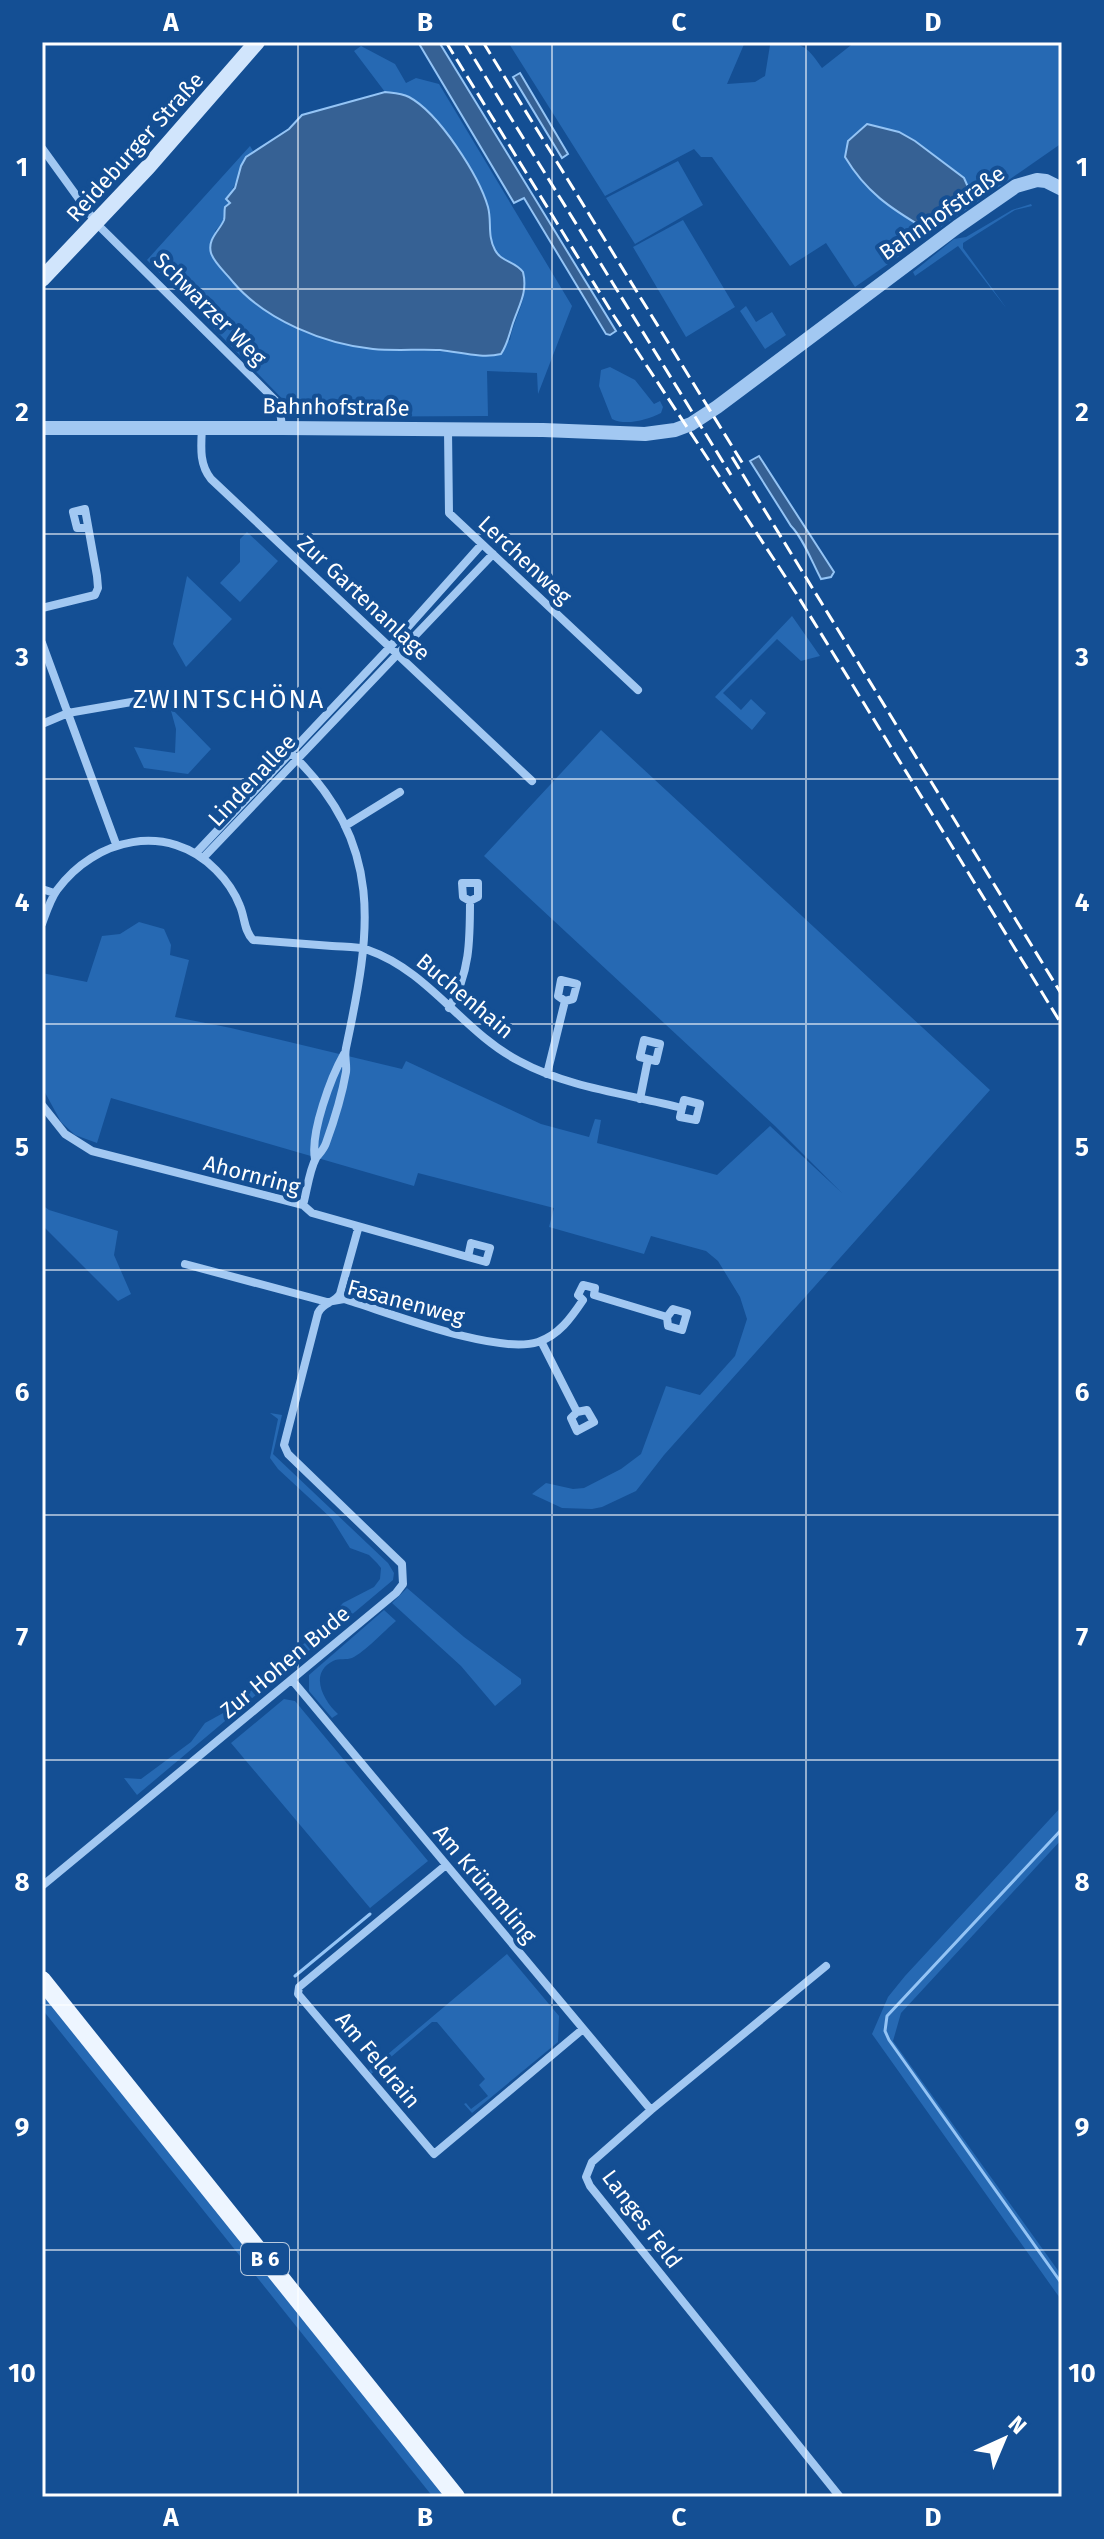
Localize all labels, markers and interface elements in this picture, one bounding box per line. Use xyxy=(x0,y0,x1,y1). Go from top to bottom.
text: A xyxy=(162,7,179,38)
text: B xyxy=(417,7,433,38)
text: C xyxy=(672,7,687,38)
text: D xyxy=(925,7,942,38)
street label: Reideburger Straße xyxy=(61,66,209,228)
text: 1 xyxy=(16,152,28,183)
text: 1 xyxy=(1076,152,1088,183)
street label: Bahnhofstraße xyxy=(874,160,1010,266)
street label: Schwarzer Weg xyxy=(148,247,272,371)
street label: Bahnhofstraße xyxy=(262,392,410,422)
text: 2 xyxy=(15,397,29,428)
text: 2 xyxy=(1075,397,1089,428)
street label: Lerchenweg xyxy=(473,510,578,610)
street label: Zur Gartenanlage xyxy=(292,530,436,666)
text: 3 xyxy=(14,642,29,673)
text: 3 xyxy=(1074,642,1089,673)
district label: ZWINTSCHÖNA xyxy=(133,684,325,715)
street label: Lindenallee xyxy=(202,728,302,832)
text: 4 xyxy=(15,887,30,918)
text: 4 xyxy=(1075,887,1090,918)
street label: Buchenhain xyxy=(411,948,519,1044)
text: 5 xyxy=(15,1132,29,1163)
text: 5 xyxy=(1075,1132,1089,1163)
street label: Ahornring xyxy=(201,1149,304,1201)
street label: Fasanenweg xyxy=(344,1273,468,1331)
text: 6 xyxy=(15,1377,30,1408)
text: 6 xyxy=(1075,1377,1090,1408)
street label: Zur Hohen Bude xyxy=(215,1600,355,1724)
text: 7 xyxy=(16,1622,28,1653)
text: 7 xyxy=(1076,1622,1088,1653)
street label: Am Krümmling xyxy=(428,1819,543,1949)
text: 8 xyxy=(14,1867,30,1898)
text: 8 xyxy=(1074,1867,1090,1898)
street label: Am Feldrain xyxy=(330,2006,426,2114)
text: 9 xyxy=(15,2112,29,2143)
text: 9 xyxy=(1075,2112,1089,2143)
street label: Langes Feld xyxy=(596,2164,688,2274)
road number: B 6 xyxy=(241,2243,289,2275)
text: 10 xyxy=(8,2358,36,2389)
text: 10 xyxy=(1068,2358,1096,2389)
north arrow xyxy=(964,2399,1044,2479)
text: N xyxy=(1003,2410,1032,2440)
text: A xyxy=(162,2502,179,2533)
text: B xyxy=(417,2502,433,2533)
text: C xyxy=(672,2502,687,2533)
text: D xyxy=(925,2502,942,2533)

